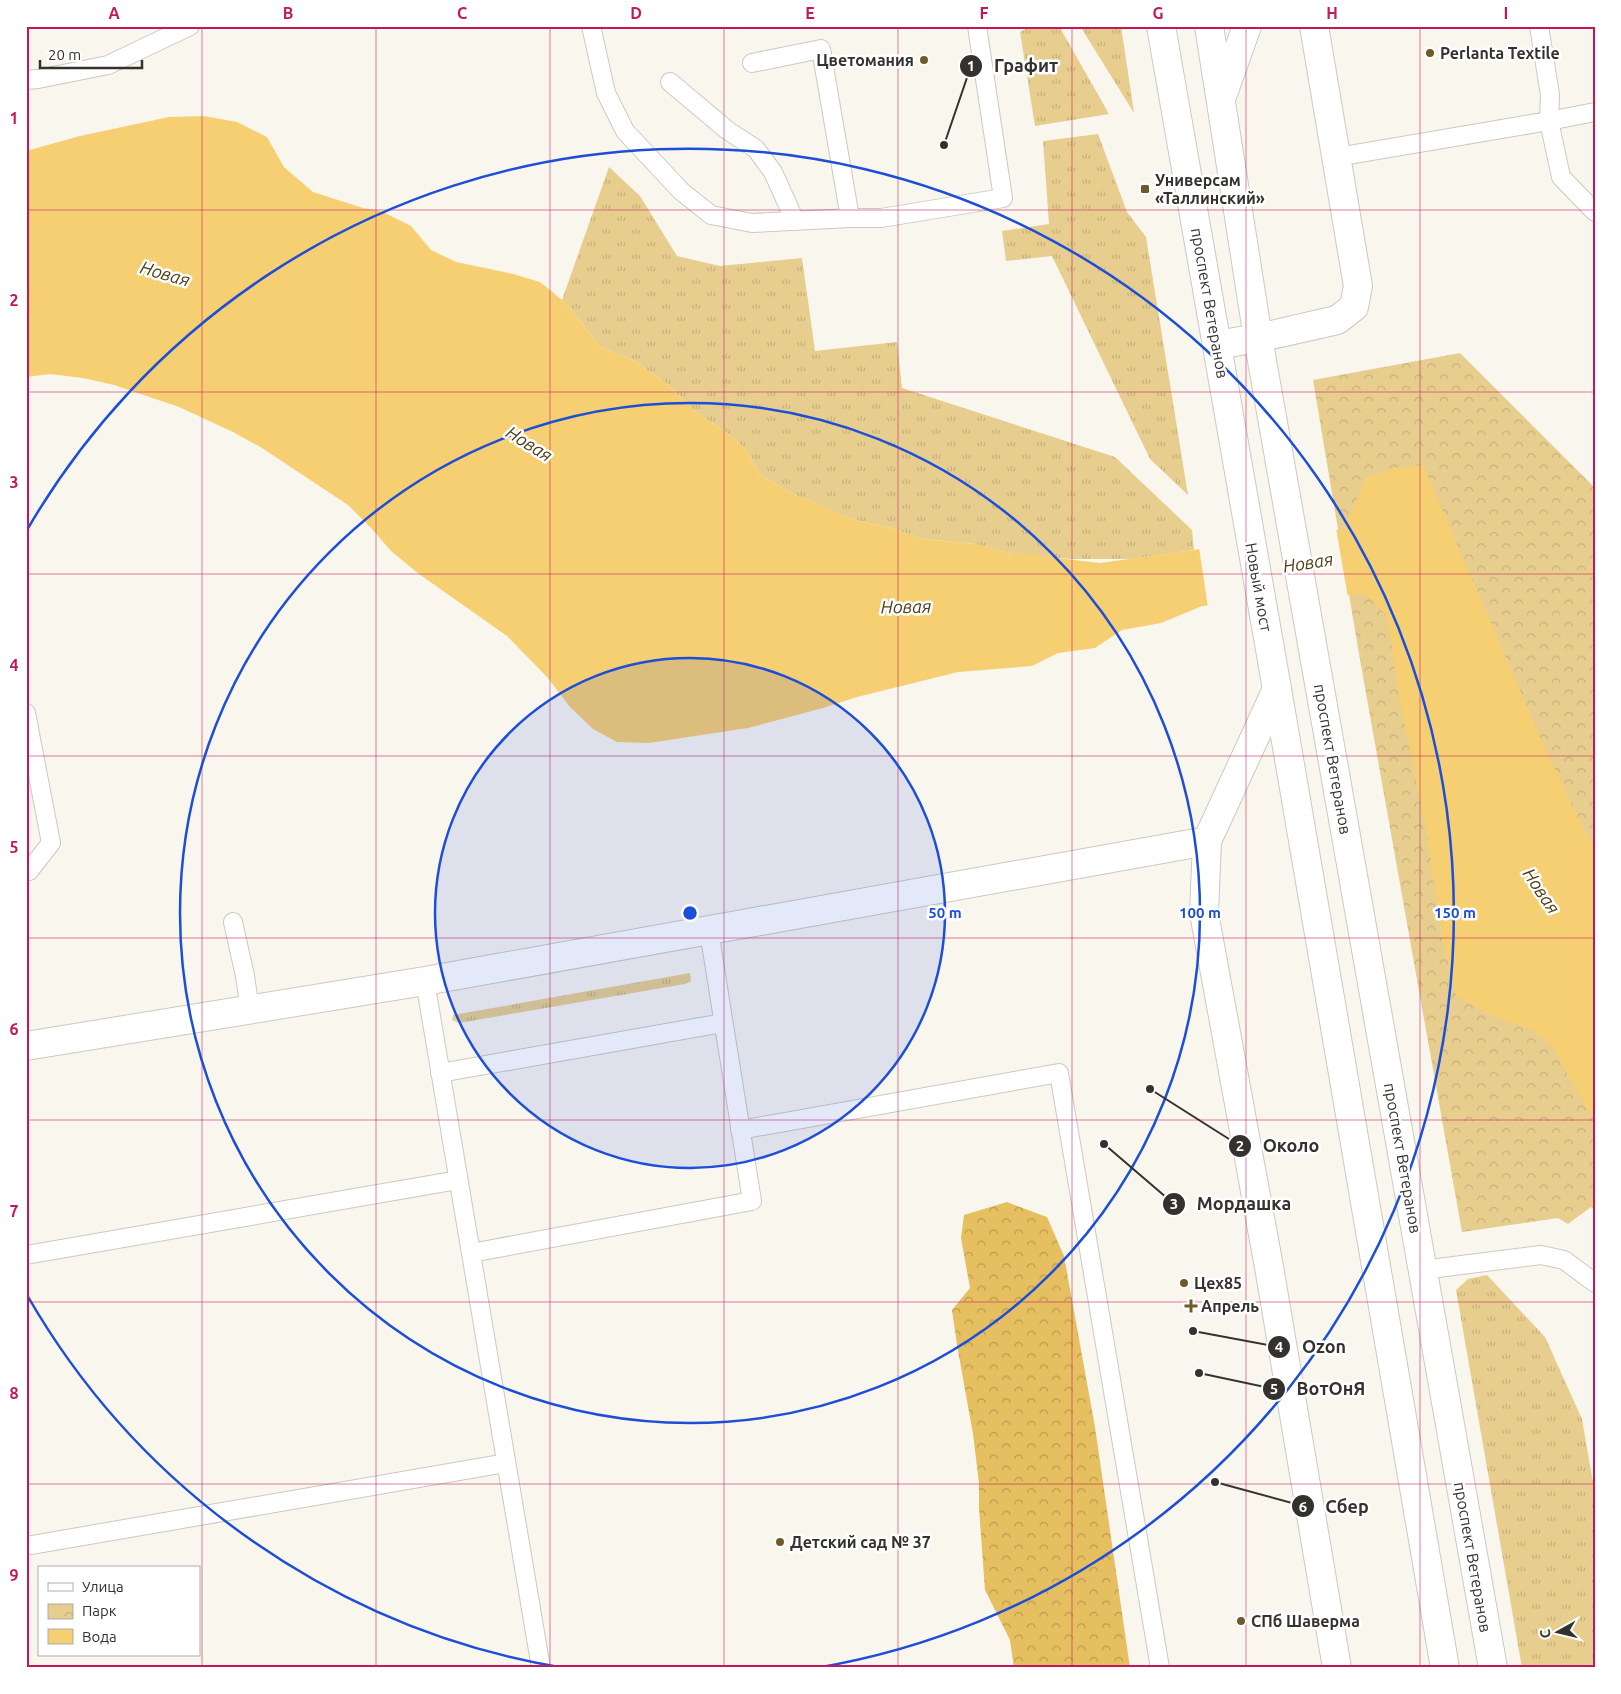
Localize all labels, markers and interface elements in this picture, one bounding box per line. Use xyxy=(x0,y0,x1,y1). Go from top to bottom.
text: A xyxy=(108,4,120,22)
text: B xyxy=(283,4,293,22)
text: C xyxy=(457,4,467,22)
text: D xyxy=(630,4,642,22)
text: E xyxy=(805,4,815,22)
text: F xyxy=(980,4,989,22)
text: G xyxy=(1152,4,1164,22)
text: H xyxy=(1326,4,1338,22)
text: I xyxy=(1504,4,1508,22)
scale bar xyxy=(40,38,142,70)
place label: Perlanta Textile xyxy=(1440,44,1560,62)
text: 20 m xyxy=(48,46,81,63)
marker: Perlanta Textile xyxy=(1424,47,1436,59)
callout: Графит xyxy=(959,49,1068,82)
place label: Цветомания xyxy=(816,51,914,69)
marker: Цветомания xyxy=(918,54,930,66)
text: Графит xyxy=(994,55,1058,75)
text: 1 xyxy=(967,57,975,74)
text: 1 xyxy=(9,109,19,127)
place label: Универсам «Таллинский» xyxy=(1155,171,1265,207)
marker: Универсам «Таллинский» xyxy=(1139,183,1151,195)
street label: проспект Ветеранов xyxy=(1188,226,1232,380)
water label: Новая xyxy=(138,256,192,290)
text: 2 xyxy=(9,291,19,309)
water label: Новая xyxy=(503,421,556,465)
text: 3 xyxy=(9,473,19,491)
street label: Новый мост xyxy=(1242,541,1276,633)
water label: Новая xyxy=(1281,548,1334,576)
water label: Новая xyxy=(881,596,931,616)
text: 4 xyxy=(9,656,19,674)
street label: проспект Ветеранов xyxy=(1311,682,1355,836)
text: 5 xyxy=(9,838,19,856)
water label: Новая xyxy=(1519,864,1564,917)
centre of rings xyxy=(681,904,699,922)
text: 50 m xyxy=(928,904,962,921)
text: 100 m xyxy=(1179,904,1221,921)
text: 150 m xyxy=(1434,904,1476,921)
text: 6 xyxy=(9,1020,19,1038)
street label: проспект Ветеранов xyxy=(1381,1081,1425,1235)
callout: Около xyxy=(1227,1129,1329,1162)
text: Около xyxy=(1263,1135,1319,1155)
text: 2 xyxy=(1236,1137,1244,1154)
callout: Мордашка xyxy=(1162,1187,1301,1220)
text: Мордашка xyxy=(1197,1193,1291,1213)
text: 3 xyxy=(1170,1195,1178,1212)
text: 7 xyxy=(9,1202,19,1220)
place label: Цех85 xyxy=(1194,1274,1242,1292)
marker: Цех85 xyxy=(1178,1277,1190,1289)
place label: Апрель xyxy=(1201,1297,1259,1315)
marker: Апрель xyxy=(1185,1300,1197,1312)
callout: Ozon xyxy=(1267,1330,1356,1363)
text: Ozon xyxy=(1302,1336,1346,1356)
text: 4 xyxy=(1275,1338,1283,1355)
callout: ВотОнЯ xyxy=(1262,1372,1376,1405)
text: ВотОнЯ xyxy=(1297,1378,1365,1398)
text: 5 xyxy=(1270,1380,1278,1397)
text: 8 xyxy=(9,1384,19,1402)
street label: проспект Ветеранов xyxy=(1451,1480,1495,1634)
callout: Сбер xyxy=(1291,1490,1379,1523)
text: Сбер xyxy=(1325,1496,1369,1516)
text: 6 xyxy=(1299,1498,1307,1515)
place label: Детский сад № 37 xyxy=(790,1533,931,1551)
marker: Детский сад № 37 xyxy=(774,1536,786,1548)
text: 9 xyxy=(9,1566,19,1584)
legend xyxy=(38,1566,200,1656)
text: Улица xyxy=(82,1578,124,1595)
text: Парк xyxy=(82,1602,117,1619)
north arrow xyxy=(1534,1606,1584,1656)
place label: СПб Шаверма xyxy=(1251,1612,1360,1630)
marker: СПб Шаверма xyxy=(1235,1615,1247,1627)
text: Вода xyxy=(82,1628,117,1645)
text: С xyxy=(1537,1628,1554,1639)

